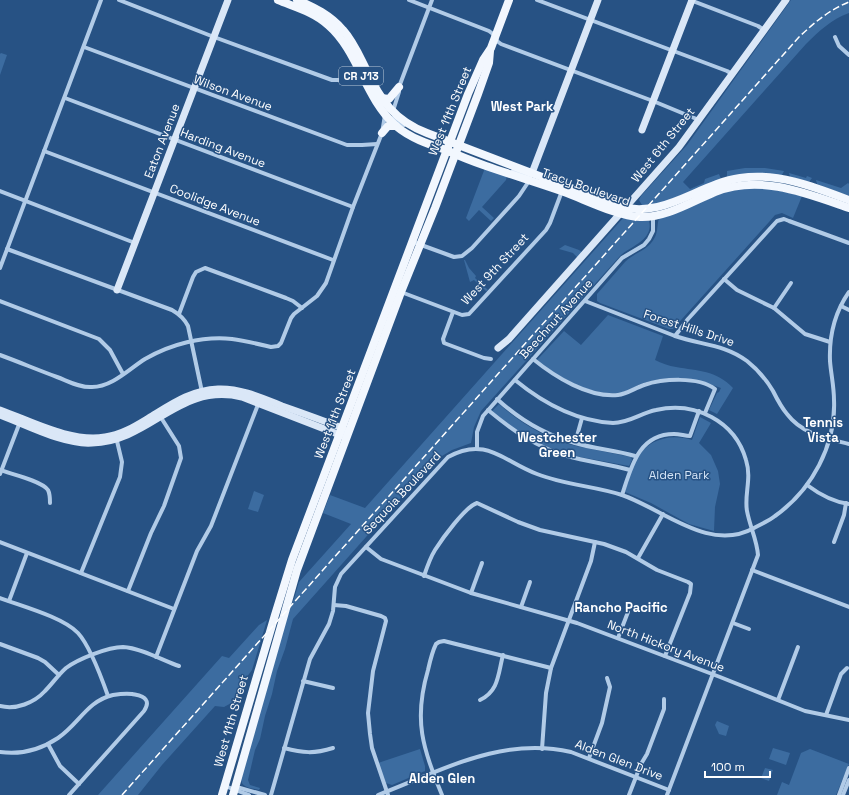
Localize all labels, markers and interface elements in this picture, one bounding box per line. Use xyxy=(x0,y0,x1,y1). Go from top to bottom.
street label: West 11th Street xyxy=(425,64,475,158)
road number: CR J13 xyxy=(339,67,383,85)
street label: Wilson Avenue xyxy=(191,71,275,115)
district label: West Park xyxy=(491,98,554,115)
street label: Eaton Avenue xyxy=(140,101,184,181)
street label: West 6th Street xyxy=(628,104,698,186)
street label: Harding Avenue xyxy=(178,124,268,172)
street label: Tracy Boulevard xyxy=(540,164,632,210)
street label: Coolidge Avenue xyxy=(167,180,263,230)
street label: West 9th Street xyxy=(458,230,532,308)
street label: Beechnut Avenue xyxy=(516,276,596,362)
street label: Forest Hills Drive xyxy=(641,306,737,350)
street label: West 11th Street xyxy=(311,367,359,461)
district label: Tennis Vista xyxy=(803,414,843,446)
district label: Westchester Green xyxy=(517,429,597,461)
street label: Sequoia Boulevard xyxy=(359,448,445,538)
park label: Alden Park xyxy=(649,467,710,483)
district label: Rancho Pacific xyxy=(574,599,668,616)
street label: North Hickory Avenue xyxy=(605,616,727,676)
street label: West 11th Street xyxy=(210,673,252,769)
street label: Alden Glen Drive xyxy=(573,736,665,784)
scale bar xyxy=(705,753,770,779)
text: 100 m xyxy=(711,759,745,775)
district label: Alden Glen xyxy=(409,770,475,787)

